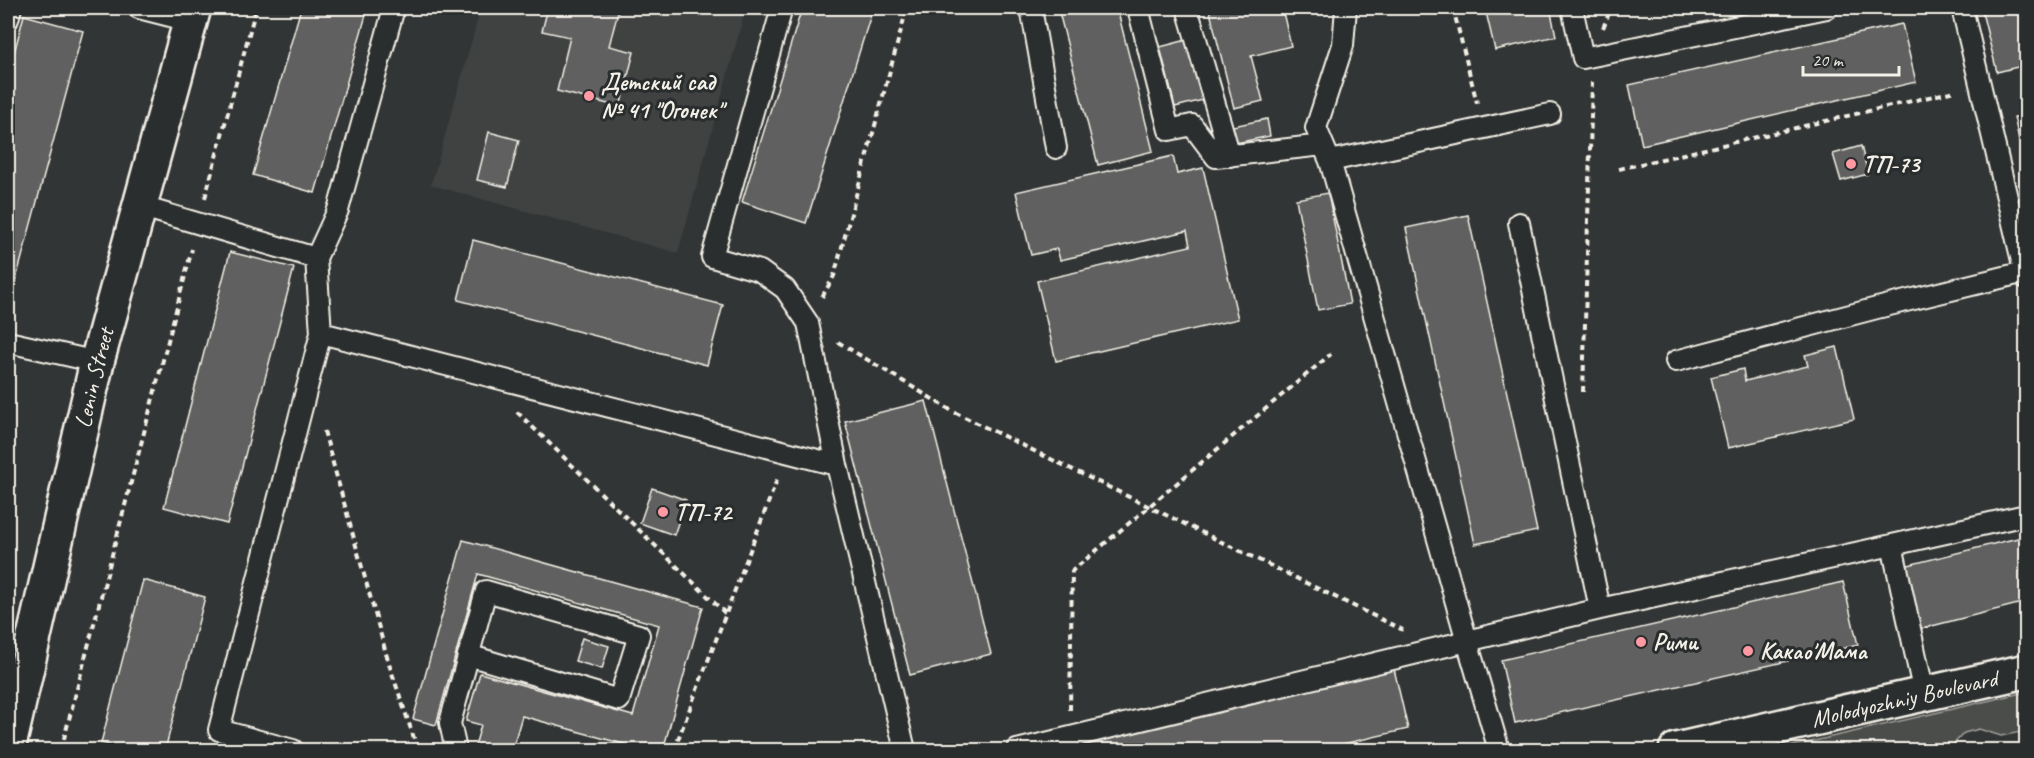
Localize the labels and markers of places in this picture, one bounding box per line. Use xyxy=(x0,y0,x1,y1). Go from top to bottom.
place label: Детский сад № 41 "Огонек" xyxy=(601,67,728,125)
marker: Детский сад № 41 "Огонек" xyxy=(582,89,596,103)
place label: ТП-73 xyxy=(1863,149,1921,179)
marker: ТП-73 xyxy=(1844,157,1858,171)
place label: ТП-72 xyxy=(675,497,733,527)
marker: ТП-72 xyxy=(656,505,670,519)
place label: Рими xyxy=(1653,627,1699,657)
marker: Рими xyxy=(1634,635,1648,649)
place label: Какао'Мама xyxy=(1760,636,1868,666)
marker: Какао'Мама xyxy=(1741,644,1755,658)

